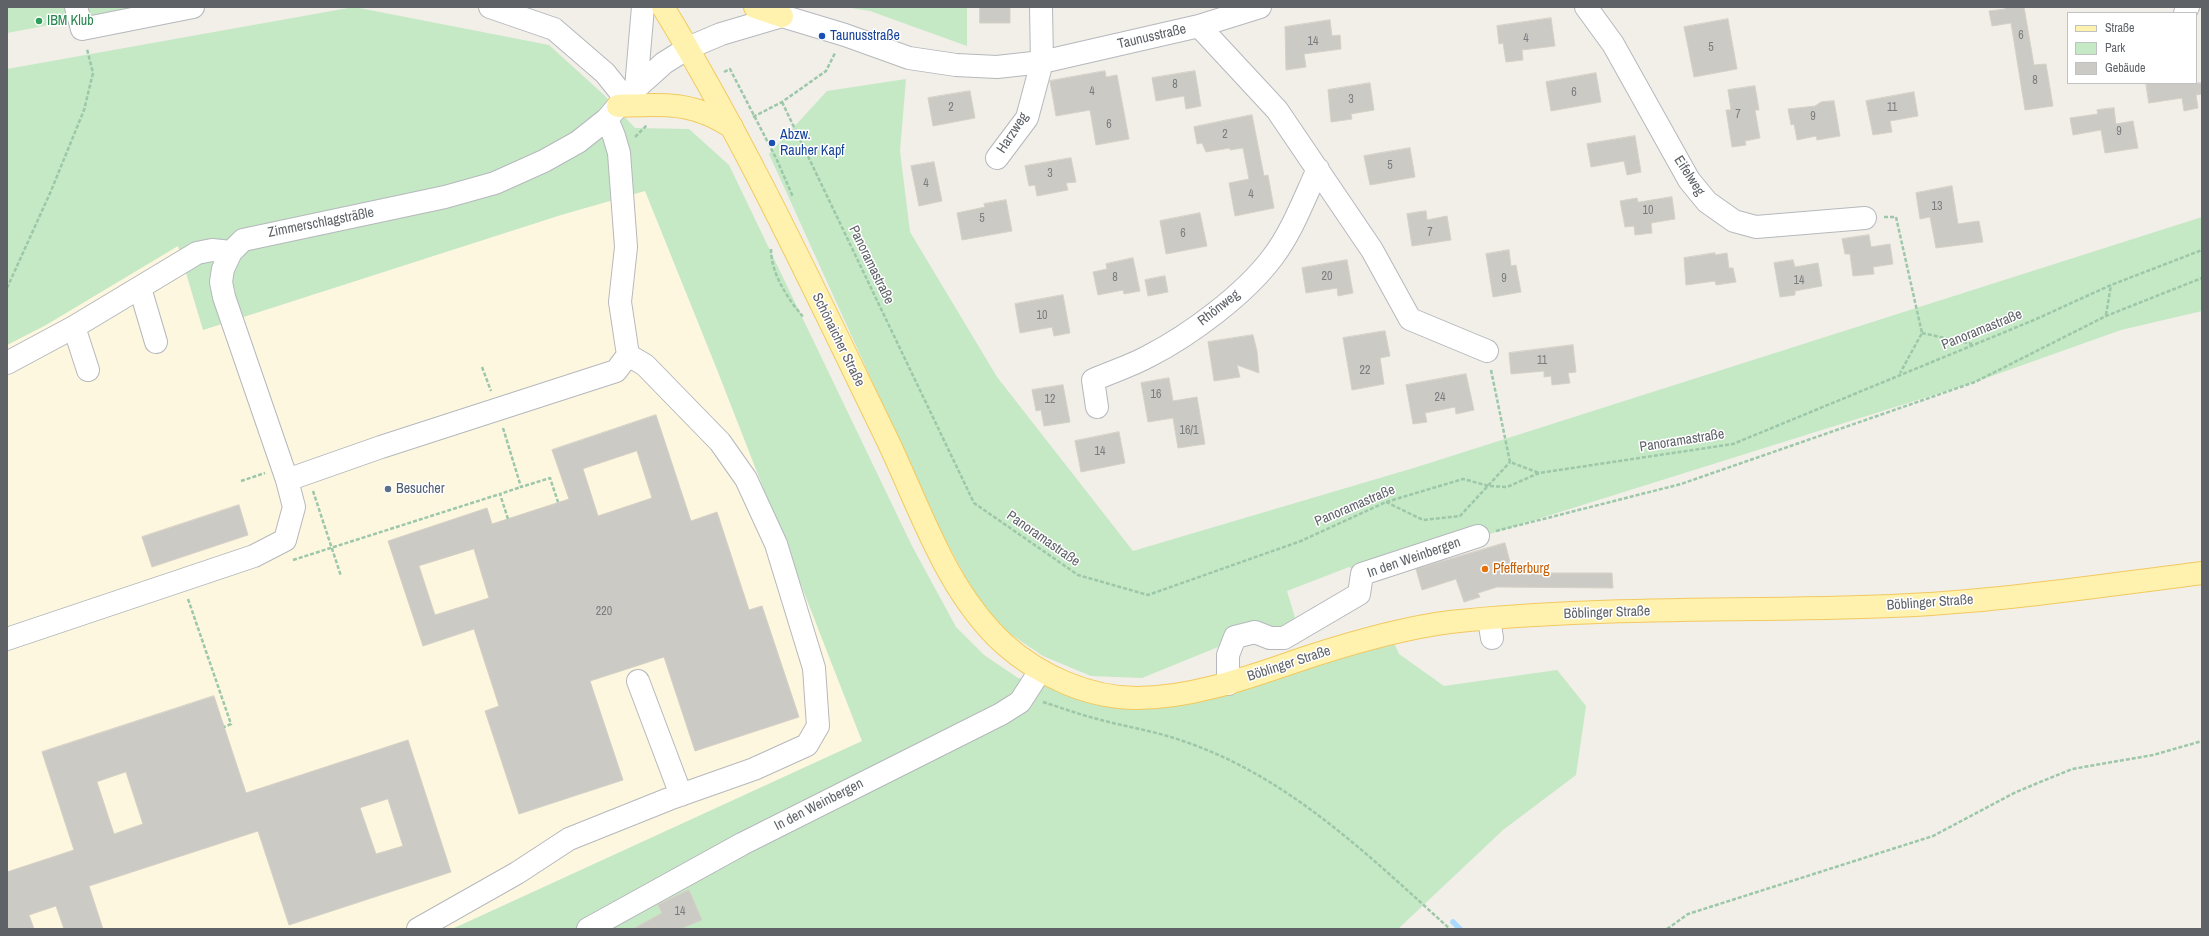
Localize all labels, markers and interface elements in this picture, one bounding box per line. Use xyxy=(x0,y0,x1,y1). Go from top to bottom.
legend xyxy=(2067,12,2197,84)
place label: IBM Klub xyxy=(47,13,94,29)
marker: IBM Klub xyxy=(34,16,44,26)
text: Straße xyxy=(2105,20,2135,36)
street label: Taunusstraße xyxy=(1116,21,1188,53)
place label: Taunusstraße xyxy=(830,28,900,44)
house number: 6 xyxy=(2018,29,2024,43)
marker: Taunusstraße xyxy=(817,31,827,41)
house number: 4 xyxy=(1523,32,1529,46)
house number: 14 xyxy=(1308,35,1318,49)
text: Park xyxy=(2105,40,2125,56)
house number: 5 xyxy=(1708,41,1714,55)
text: Gebäude xyxy=(2105,60,2146,76)
house number: 8 xyxy=(2032,74,2038,88)
house number: 8 xyxy=(1172,78,1178,92)
house number: 4 xyxy=(1089,85,1095,99)
house number: 6 xyxy=(1571,86,1577,100)
house number: 3 xyxy=(1348,93,1354,107)
house number: 2 xyxy=(948,101,954,115)
house number: 11 xyxy=(1887,101,1897,115)
house number: 7 xyxy=(1735,108,1741,122)
street label: Harzweg xyxy=(994,109,1032,157)
house number: 9 xyxy=(1810,110,1816,124)
house number: 6 xyxy=(1106,118,1112,132)
house number: 9 xyxy=(2116,125,2122,139)
place label: Abzw. Rauher Kapf xyxy=(780,127,844,160)
house number: 2 xyxy=(1222,128,1228,142)
marker: Abzw. Rauher Kapf xyxy=(767,138,777,148)
street label: Eifelweg xyxy=(1670,153,1708,199)
house number: 5 xyxy=(1387,159,1393,173)
house number: 3 xyxy=(1047,167,1053,181)
house number: 4 xyxy=(923,177,929,191)
house number: 4 xyxy=(1248,188,1254,202)
house number: 13 xyxy=(1932,200,1942,214)
street label: Zimmerschlagsträßle xyxy=(266,204,376,242)
house number: 10 xyxy=(1643,204,1653,218)
house number: 5 xyxy=(979,212,985,226)
street label: Panoramastraße xyxy=(845,223,897,307)
house number: 7 xyxy=(1427,226,1433,240)
house number: 6 xyxy=(1180,227,1186,241)
house number: 20 xyxy=(1322,270,1332,284)
house number: 8 xyxy=(1112,271,1118,285)
house number: 9 xyxy=(1501,272,1507,286)
house number: 14 xyxy=(1794,274,1804,288)
street label: Rhönweg xyxy=(1195,286,1243,330)
street label: Schönaicher Straße xyxy=(808,290,868,390)
street label: Panoramastraße xyxy=(1939,306,2025,354)
house number: 10 xyxy=(1037,309,1047,323)
house number: 11 xyxy=(1537,354,1547,368)
house number: 22 xyxy=(1360,364,1370,378)
house number: 16 xyxy=(1151,388,1161,402)
house number: 24 xyxy=(1435,391,1445,405)
house number: 12 xyxy=(1045,393,1055,407)
house number: 16/1 xyxy=(1179,424,1199,438)
street label: Panoramastraße xyxy=(1638,426,1726,456)
house number: 14 xyxy=(1095,445,1105,459)
place label: Besucher xyxy=(396,481,444,497)
street label: Panoramastraße xyxy=(1312,482,1398,530)
marker: Besucher xyxy=(383,484,393,494)
street label: Panoramastraße xyxy=(1003,508,1083,570)
street label: In den Weinbergen xyxy=(1365,534,1463,582)
place label: Pfefferburg xyxy=(1493,561,1550,577)
marker: Pfefferburg xyxy=(1480,564,1490,574)
street label: Böblinger Straße xyxy=(1886,592,1974,614)
street label: Böblinger Straße xyxy=(1563,603,1651,623)
house number: 220 xyxy=(596,605,612,619)
street label: Böblinger Straße xyxy=(1245,643,1333,685)
street label: In den Weinbergen xyxy=(772,775,866,835)
house number: 14 xyxy=(675,905,685,919)

